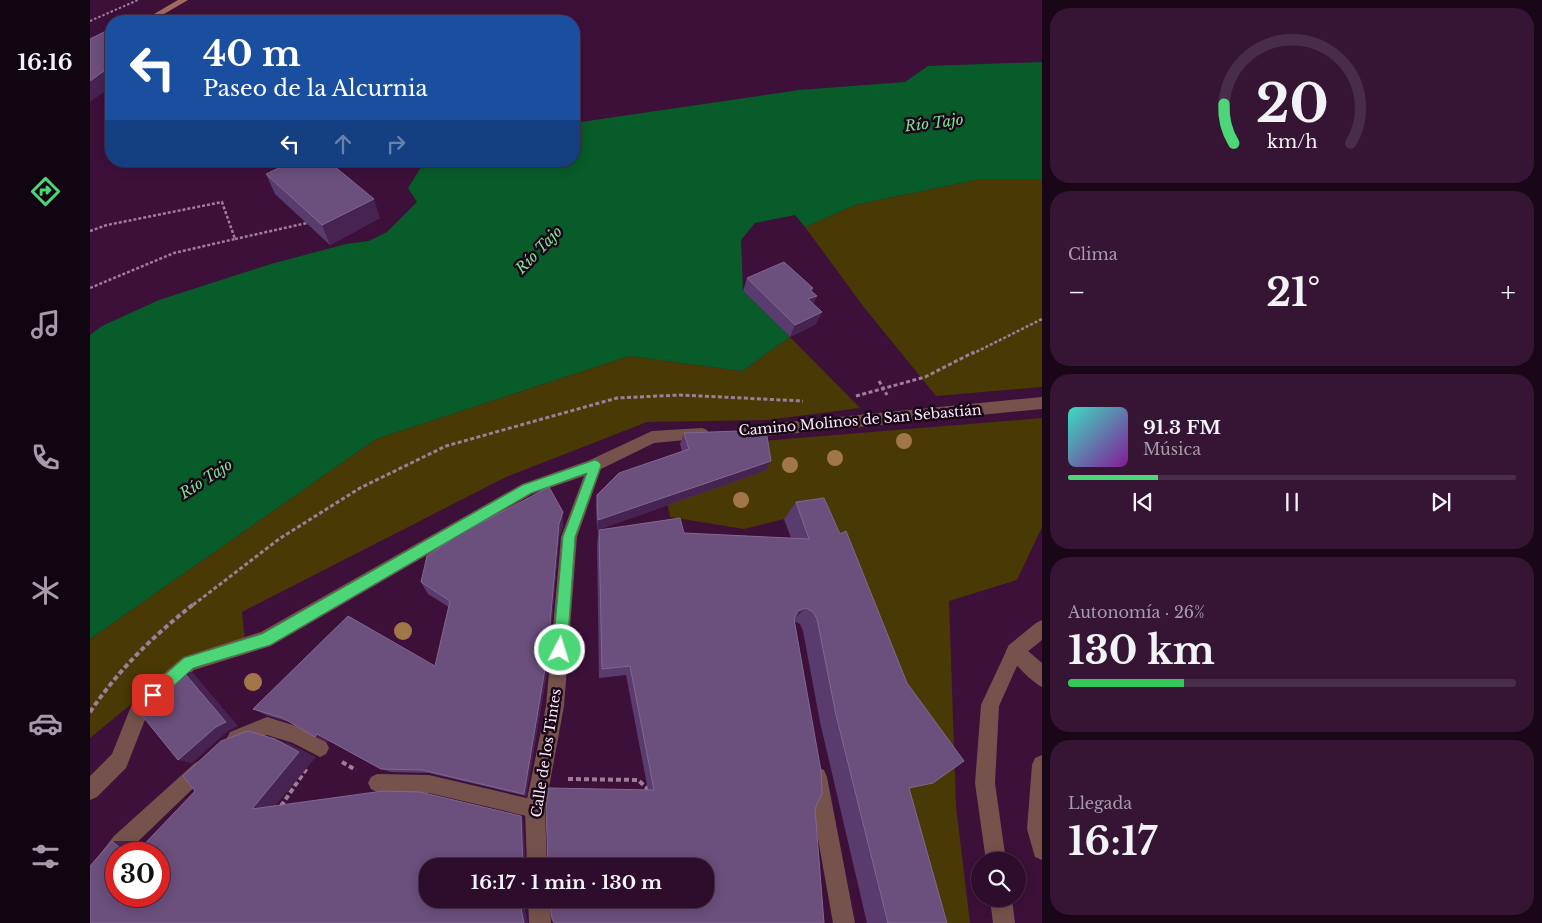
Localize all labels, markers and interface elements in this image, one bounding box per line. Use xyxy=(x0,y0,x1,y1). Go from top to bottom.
text: 40 m xyxy=(203,32,301,75)
icon: left xyxy=(120,35,185,100)
text: 16:16 xyxy=(17,49,73,76)
text: 20 xyxy=(1255,72,1329,136)
text: Paseo de la Alcurnia xyxy=(203,75,428,102)
water label: Río Tajo xyxy=(902,109,965,136)
icon: left xyxy=(276,130,304,158)
icon: ahead xyxy=(329,130,357,158)
icon: right xyxy=(382,130,410,158)
text: km/h xyxy=(1267,131,1317,153)
icon: directions xyxy=(28,174,63,209)
water label: Río Tajo xyxy=(511,222,566,278)
text: Clima xyxy=(1068,244,1118,264)
text: 21° xyxy=(1266,269,1320,316)
text: − xyxy=(1068,275,1086,310)
text: + xyxy=(1501,275,1516,310)
icon: music xyxy=(28,307,63,342)
street label: Camino Molinos de San Sebastián xyxy=(738,400,983,440)
text: 91.3 FM xyxy=(1143,416,1221,439)
text: Música xyxy=(1143,439,1201,459)
icon: phone xyxy=(28,440,63,475)
water label: Río Tajo xyxy=(175,454,236,503)
icon: previous xyxy=(1129,488,1157,516)
icon: pause xyxy=(1278,488,1306,516)
icon: next xyxy=(1427,488,1455,516)
icon: climate xyxy=(28,573,63,608)
text: Autonomía · 26% xyxy=(1068,602,1205,622)
position arrow xyxy=(533,623,585,675)
text: 130 km xyxy=(1068,627,1215,674)
pin xyxy=(132,674,174,716)
icon: arrive xyxy=(139,681,167,709)
street label: Calle de los Tintes xyxy=(527,687,565,819)
icon: car xyxy=(28,706,63,741)
text: Llegada xyxy=(1068,793,1132,813)
text: 16:17 xyxy=(1068,818,1157,865)
icon: filters xyxy=(28,839,63,874)
speed limit sign: 30 xyxy=(105,842,170,907)
map controls xyxy=(971,852,1026,907)
button: search xyxy=(971,852,1026,907)
text: 16:17 · 1 min · 130 m xyxy=(471,871,662,894)

